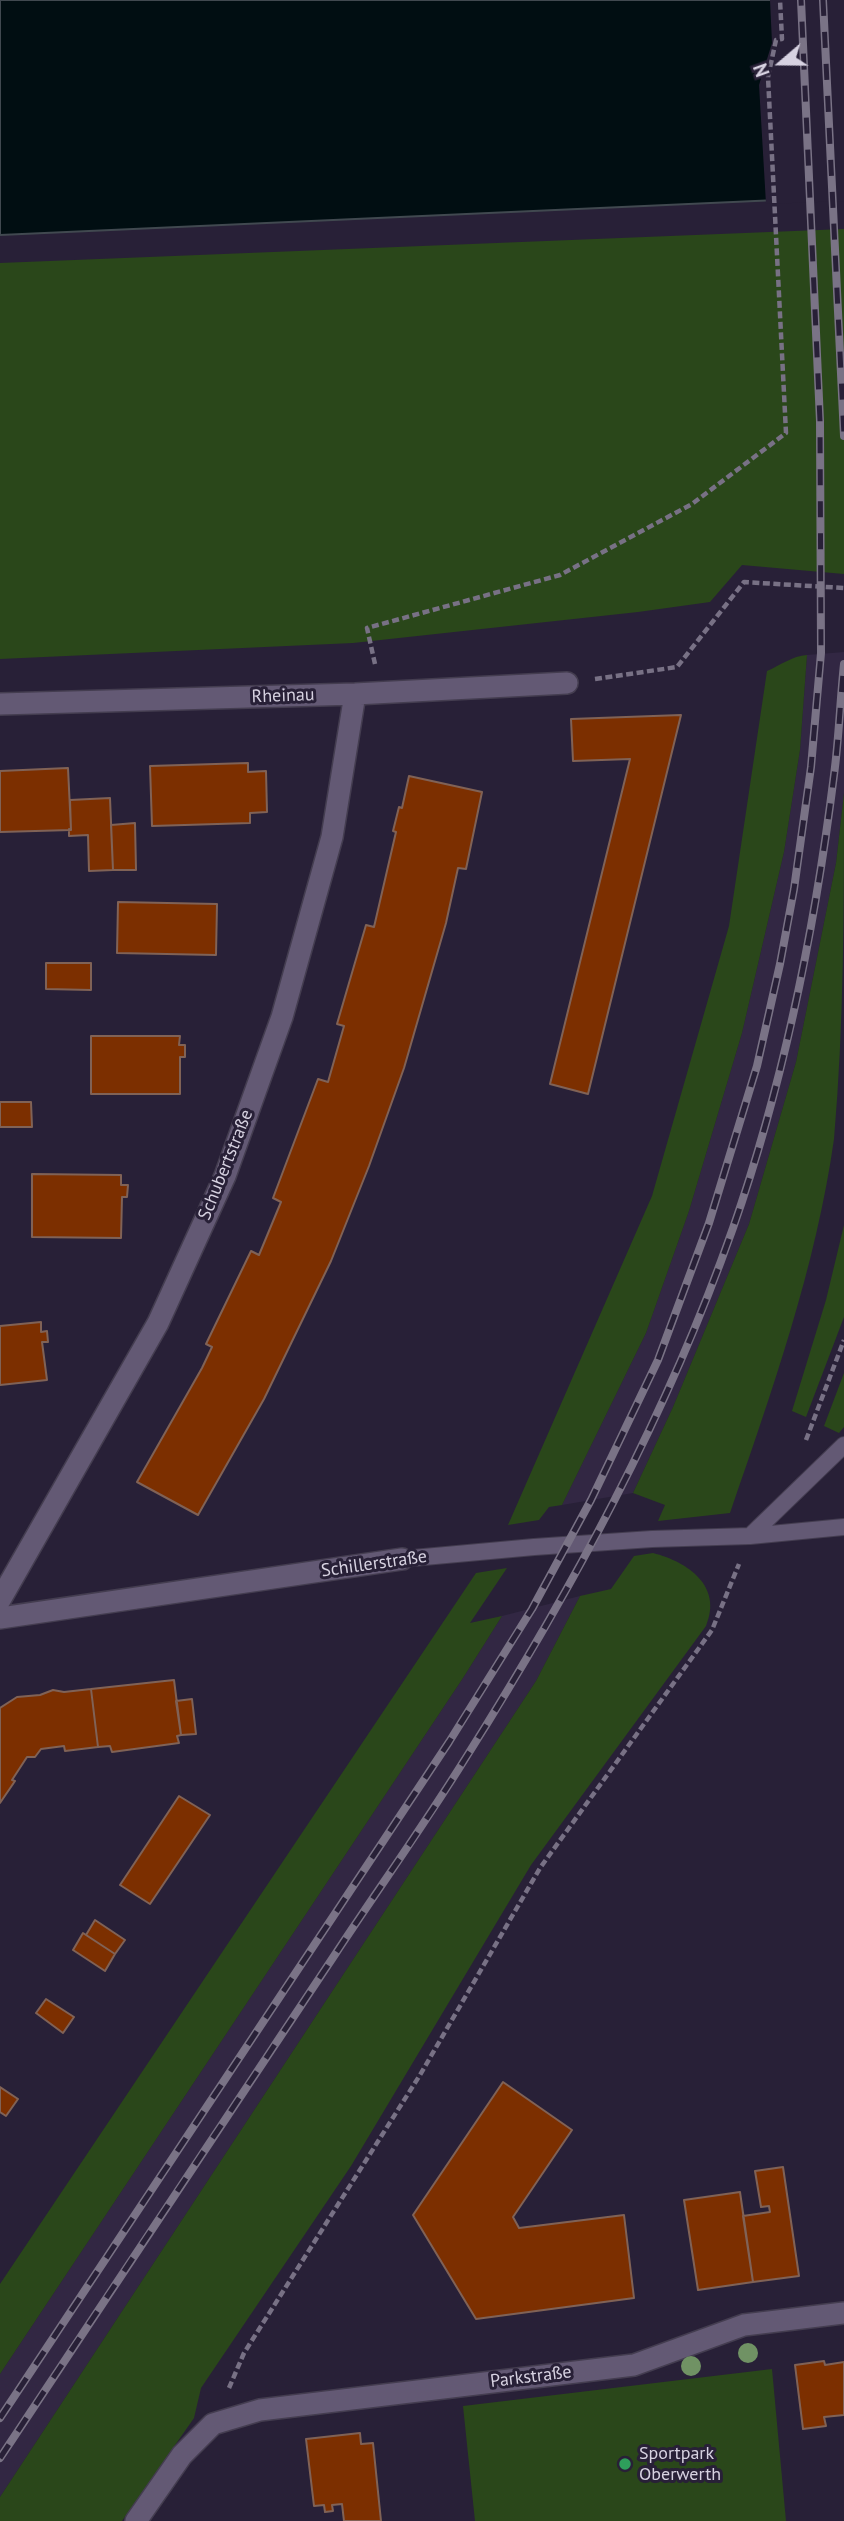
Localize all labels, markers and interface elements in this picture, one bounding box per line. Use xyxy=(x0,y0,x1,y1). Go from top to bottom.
north arrow xyxy=(746,28,816,98)
text: N xyxy=(748,60,775,80)
street label: Rheinau xyxy=(251,684,315,708)
street label: Schubertstraße xyxy=(194,1107,258,1223)
street label: Schillerstraße xyxy=(320,1546,428,1582)
street label: Parkstraße xyxy=(489,2361,573,2393)
place label: Sportpark Oberwerth xyxy=(639,2443,721,2486)
marker: Sportpark Oberwerth xyxy=(617,2456,633,2472)

